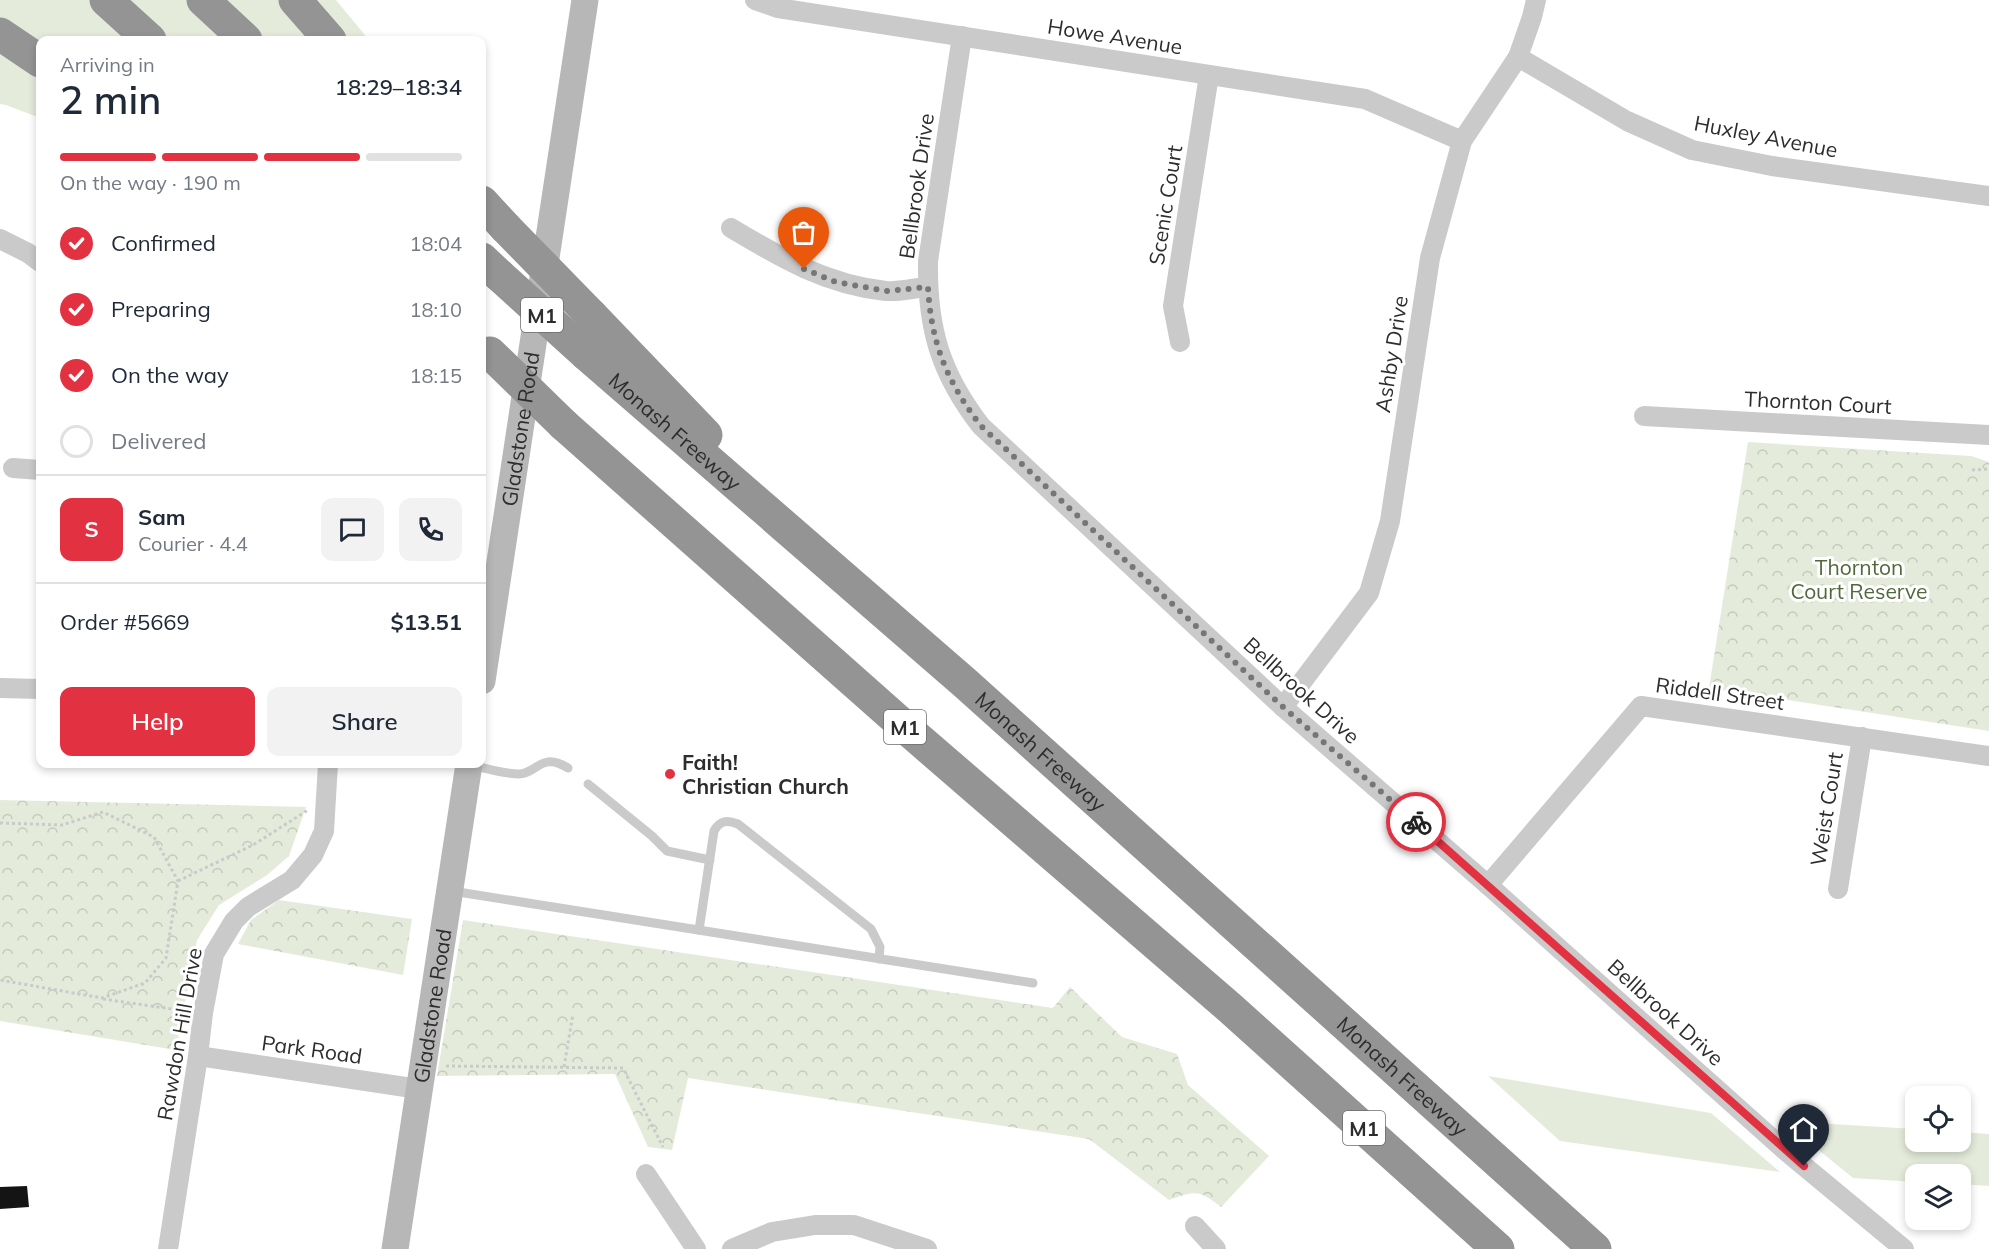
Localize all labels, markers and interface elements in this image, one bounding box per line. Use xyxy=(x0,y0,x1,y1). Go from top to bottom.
street label: Howe Avenue xyxy=(1046,13,1184,59)
text: Arriving in xyxy=(60,52,155,77)
text: 18:29–18:34 xyxy=(335,73,462,101)
text: 2 min xyxy=(60,75,161,124)
street label: Huxley Avenue xyxy=(1692,109,1840,163)
street label: Bellbrook Drive xyxy=(893,112,939,260)
street label: Scenic Court xyxy=(1143,143,1187,267)
text: On the way · 190 m xyxy=(60,170,241,195)
pin xyxy=(778,207,829,269)
icon: bag xyxy=(787,216,820,249)
icon: check xyxy=(60,227,93,260)
text: Confirmed xyxy=(111,229,216,257)
text: 18:04 xyxy=(409,231,462,256)
icon: check xyxy=(60,293,93,326)
street label: Ashby Drive xyxy=(1369,294,1413,414)
text: Preparing xyxy=(111,295,211,323)
text: 18:10 xyxy=(409,297,462,322)
road number: M1 xyxy=(521,298,563,332)
street label: Gladstone Road xyxy=(496,350,545,508)
icon: check xyxy=(60,359,93,392)
text: On the way xyxy=(111,361,229,389)
text: 18:15 xyxy=(409,363,462,388)
street label: Monash Freeway xyxy=(604,367,747,496)
street label: Thornton Court xyxy=(1744,385,1892,419)
text: Delivered xyxy=(111,427,206,455)
button: chat xyxy=(321,498,384,561)
button: phone xyxy=(399,498,462,561)
text: Sam xyxy=(138,503,186,531)
text: S xyxy=(84,515,99,543)
text: Courier · 4.4 xyxy=(138,531,248,556)
park label: Thornton Court Reserve xyxy=(1791,554,1927,604)
text: Order #5669 xyxy=(60,608,190,636)
text: $13.51 xyxy=(391,608,462,636)
street label: Bellbrook Drive xyxy=(1239,631,1365,749)
street label: Riddell Street xyxy=(1654,671,1786,715)
street label: Monash Freeway xyxy=(970,686,1112,817)
button: Help xyxy=(60,687,255,756)
button: Share xyxy=(267,687,462,756)
road number: M1 xyxy=(884,710,926,744)
place label: Faith! Christian Church xyxy=(682,749,849,799)
street label: Weist Court xyxy=(1804,750,1848,868)
marker: Faith! Christian Church xyxy=(663,767,677,781)
courier xyxy=(1386,792,1446,852)
icon: bike xyxy=(1400,806,1433,839)
street label: Gladstone Road xyxy=(407,927,457,1085)
street label: Rawdon Hill Drive xyxy=(151,946,207,1122)
street label: Bellbrook Drive xyxy=(1603,953,1729,1071)
street label: Monash Freeway xyxy=(1332,1011,1473,1141)
street label: Park Road xyxy=(260,1029,364,1069)
map controls xyxy=(1905,1086,1971,1230)
button: locate xyxy=(1905,1086,1971,1152)
pin xyxy=(1778,1104,1829,1166)
road number: M1 xyxy=(1343,1111,1385,1145)
icon: home xyxy=(1787,1113,1820,1146)
button: layers xyxy=(1905,1164,1971,1230)

